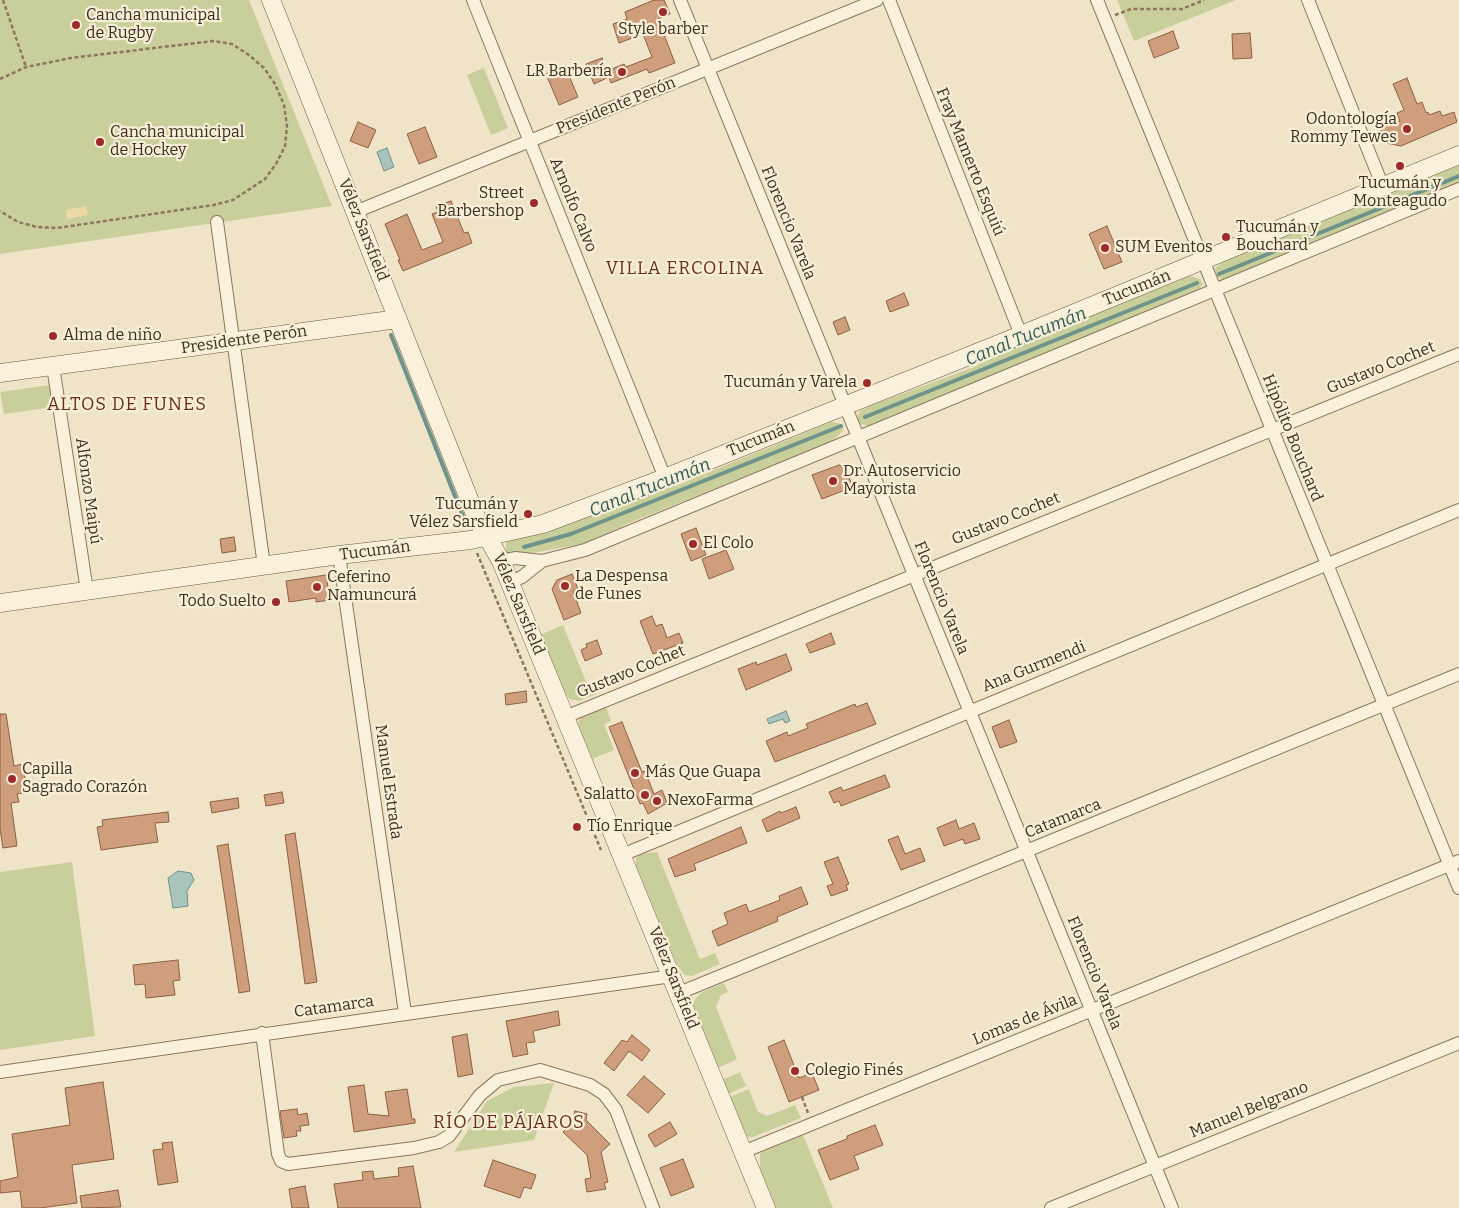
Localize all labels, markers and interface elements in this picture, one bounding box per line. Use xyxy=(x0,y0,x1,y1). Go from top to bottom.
place label: Cancha municipal de Rugby xyxy=(86,6,220,44)
marker: Style barber xyxy=(657,6,669,18)
marker: Cancha municipal de Rugby xyxy=(70,19,82,31)
place label: Style barber xyxy=(618,20,708,40)
place label: LR Barbería xyxy=(526,62,612,82)
marker: LR Barbería xyxy=(616,66,628,78)
street label: Presidente Perón xyxy=(553,73,679,139)
street label: Fray Mamerto Esquiú xyxy=(931,85,1009,239)
place label: Odontología Rommy Tewes xyxy=(1290,110,1397,148)
place label: Cancha municipal de Hockey xyxy=(110,123,244,161)
marker: Odontología Rommy Tewes xyxy=(1401,123,1413,135)
marker: Cancha municipal de Hockey xyxy=(94,136,106,148)
street label: Arnolfo Calvo xyxy=(545,155,601,255)
marker: Tucumán y Monteagudo xyxy=(1394,160,1406,172)
street label: Florencio Varela xyxy=(757,164,819,282)
place label: Tucumán y Monteagudo xyxy=(1353,174,1447,212)
street label: Vélez Sarsfield xyxy=(334,176,392,284)
place label: Street Barbershop xyxy=(437,184,524,222)
marker: Street Barbershop xyxy=(528,197,540,209)
place label: Tucumán y Bouchard xyxy=(1236,218,1319,256)
marker: Tucumán y Bouchard xyxy=(1220,231,1232,243)
place label: SUM Eventos xyxy=(1115,238,1213,258)
marker: SUM Eventos xyxy=(1099,242,1111,254)
district label: VILLA ERCOLINA xyxy=(604,258,766,280)
street label: Tucumán xyxy=(1100,266,1174,310)
water label: Canal Tucumán xyxy=(962,303,1090,371)
street label: Presidente Perón xyxy=(180,322,308,358)
place label: Alma de niño xyxy=(63,326,162,346)
marker: Alma de niño xyxy=(47,330,59,342)
street label: Gustavo Cochet xyxy=(1324,338,1438,398)
street label: Hipólito Bouchard xyxy=(1258,372,1326,504)
place label: Tucumán y Varela xyxy=(724,373,857,393)
marker: Tucumán y Varela xyxy=(861,377,873,389)
district label: ALTOS DE FUNES xyxy=(45,394,209,416)
street label: Tucumán xyxy=(724,417,798,461)
street label: Alfonzo Maipú xyxy=(71,436,105,546)
water label: Canal Tucumán xyxy=(586,454,714,522)
place label: Dr. Autoservicio Mayorista xyxy=(843,462,961,500)
marker: Dr. Autoservicio Mayorista xyxy=(827,475,839,487)
street label: Gustavo Cochet xyxy=(949,489,1063,549)
place label: Tucumán y Vélez Sarsfield xyxy=(409,495,518,533)
marker: Tucumán y Vélez Sarsfield xyxy=(522,508,534,520)
place label: El Colo xyxy=(703,534,754,554)
street label: Tucumán xyxy=(339,537,411,565)
marker: El Colo xyxy=(687,538,699,550)
street label: Florencio Varela xyxy=(910,539,972,657)
street label: Vélez Sarsfield xyxy=(488,550,548,658)
place label: La Despensa de Funes xyxy=(575,567,668,605)
place label: Ceferino Namuncurá xyxy=(327,568,417,606)
marker: La Despensa de Funes xyxy=(559,580,571,592)
marker: Ceferino Namuncurá xyxy=(311,581,323,593)
place label: Todo Suelto xyxy=(179,592,266,612)
marker: Todo Suelto xyxy=(270,596,282,608)
street label: Ana Gurmendi xyxy=(979,638,1089,696)
street label: Gustavo Cochet xyxy=(574,642,688,702)
street label: Manuel Estrada xyxy=(370,723,406,841)
place label: Capilla Sagrado Corazón xyxy=(22,760,147,798)
place label: Más Que Guapa xyxy=(645,763,761,783)
marker: Más Que Guapa xyxy=(629,767,641,779)
marker: Capilla Sagrado Corazón xyxy=(6,773,18,785)
place label: Salatto xyxy=(583,785,635,805)
marker: Salatto xyxy=(639,789,651,801)
place label: NexoFarma xyxy=(667,791,753,811)
marker: NexoFarma xyxy=(651,795,663,807)
street label: Catamarca xyxy=(1022,795,1104,843)
place label: Tío Enrique xyxy=(587,817,673,837)
marker: Tío Enrique xyxy=(571,821,583,833)
street label: Florencio Varela xyxy=(1063,914,1125,1032)
street label: Vélez Sarsfield xyxy=(644,924,702,1032)
street label: Lomas de Ávila xyxy=(970,990,1080,1050)
street label: Catamarca xyxy=(293,992,375,1022)
place label: Colegio Finés xyxy=(805,1061,903,1081)
marker: Colegio Finés xyxy=(789,1065,801,1077)
street label: Manuel Belgrano xyxy=(1187,1077,1311,1143)
district label: RÍO DE PÁJAROS xyxy=(431,1112,587,1134)

